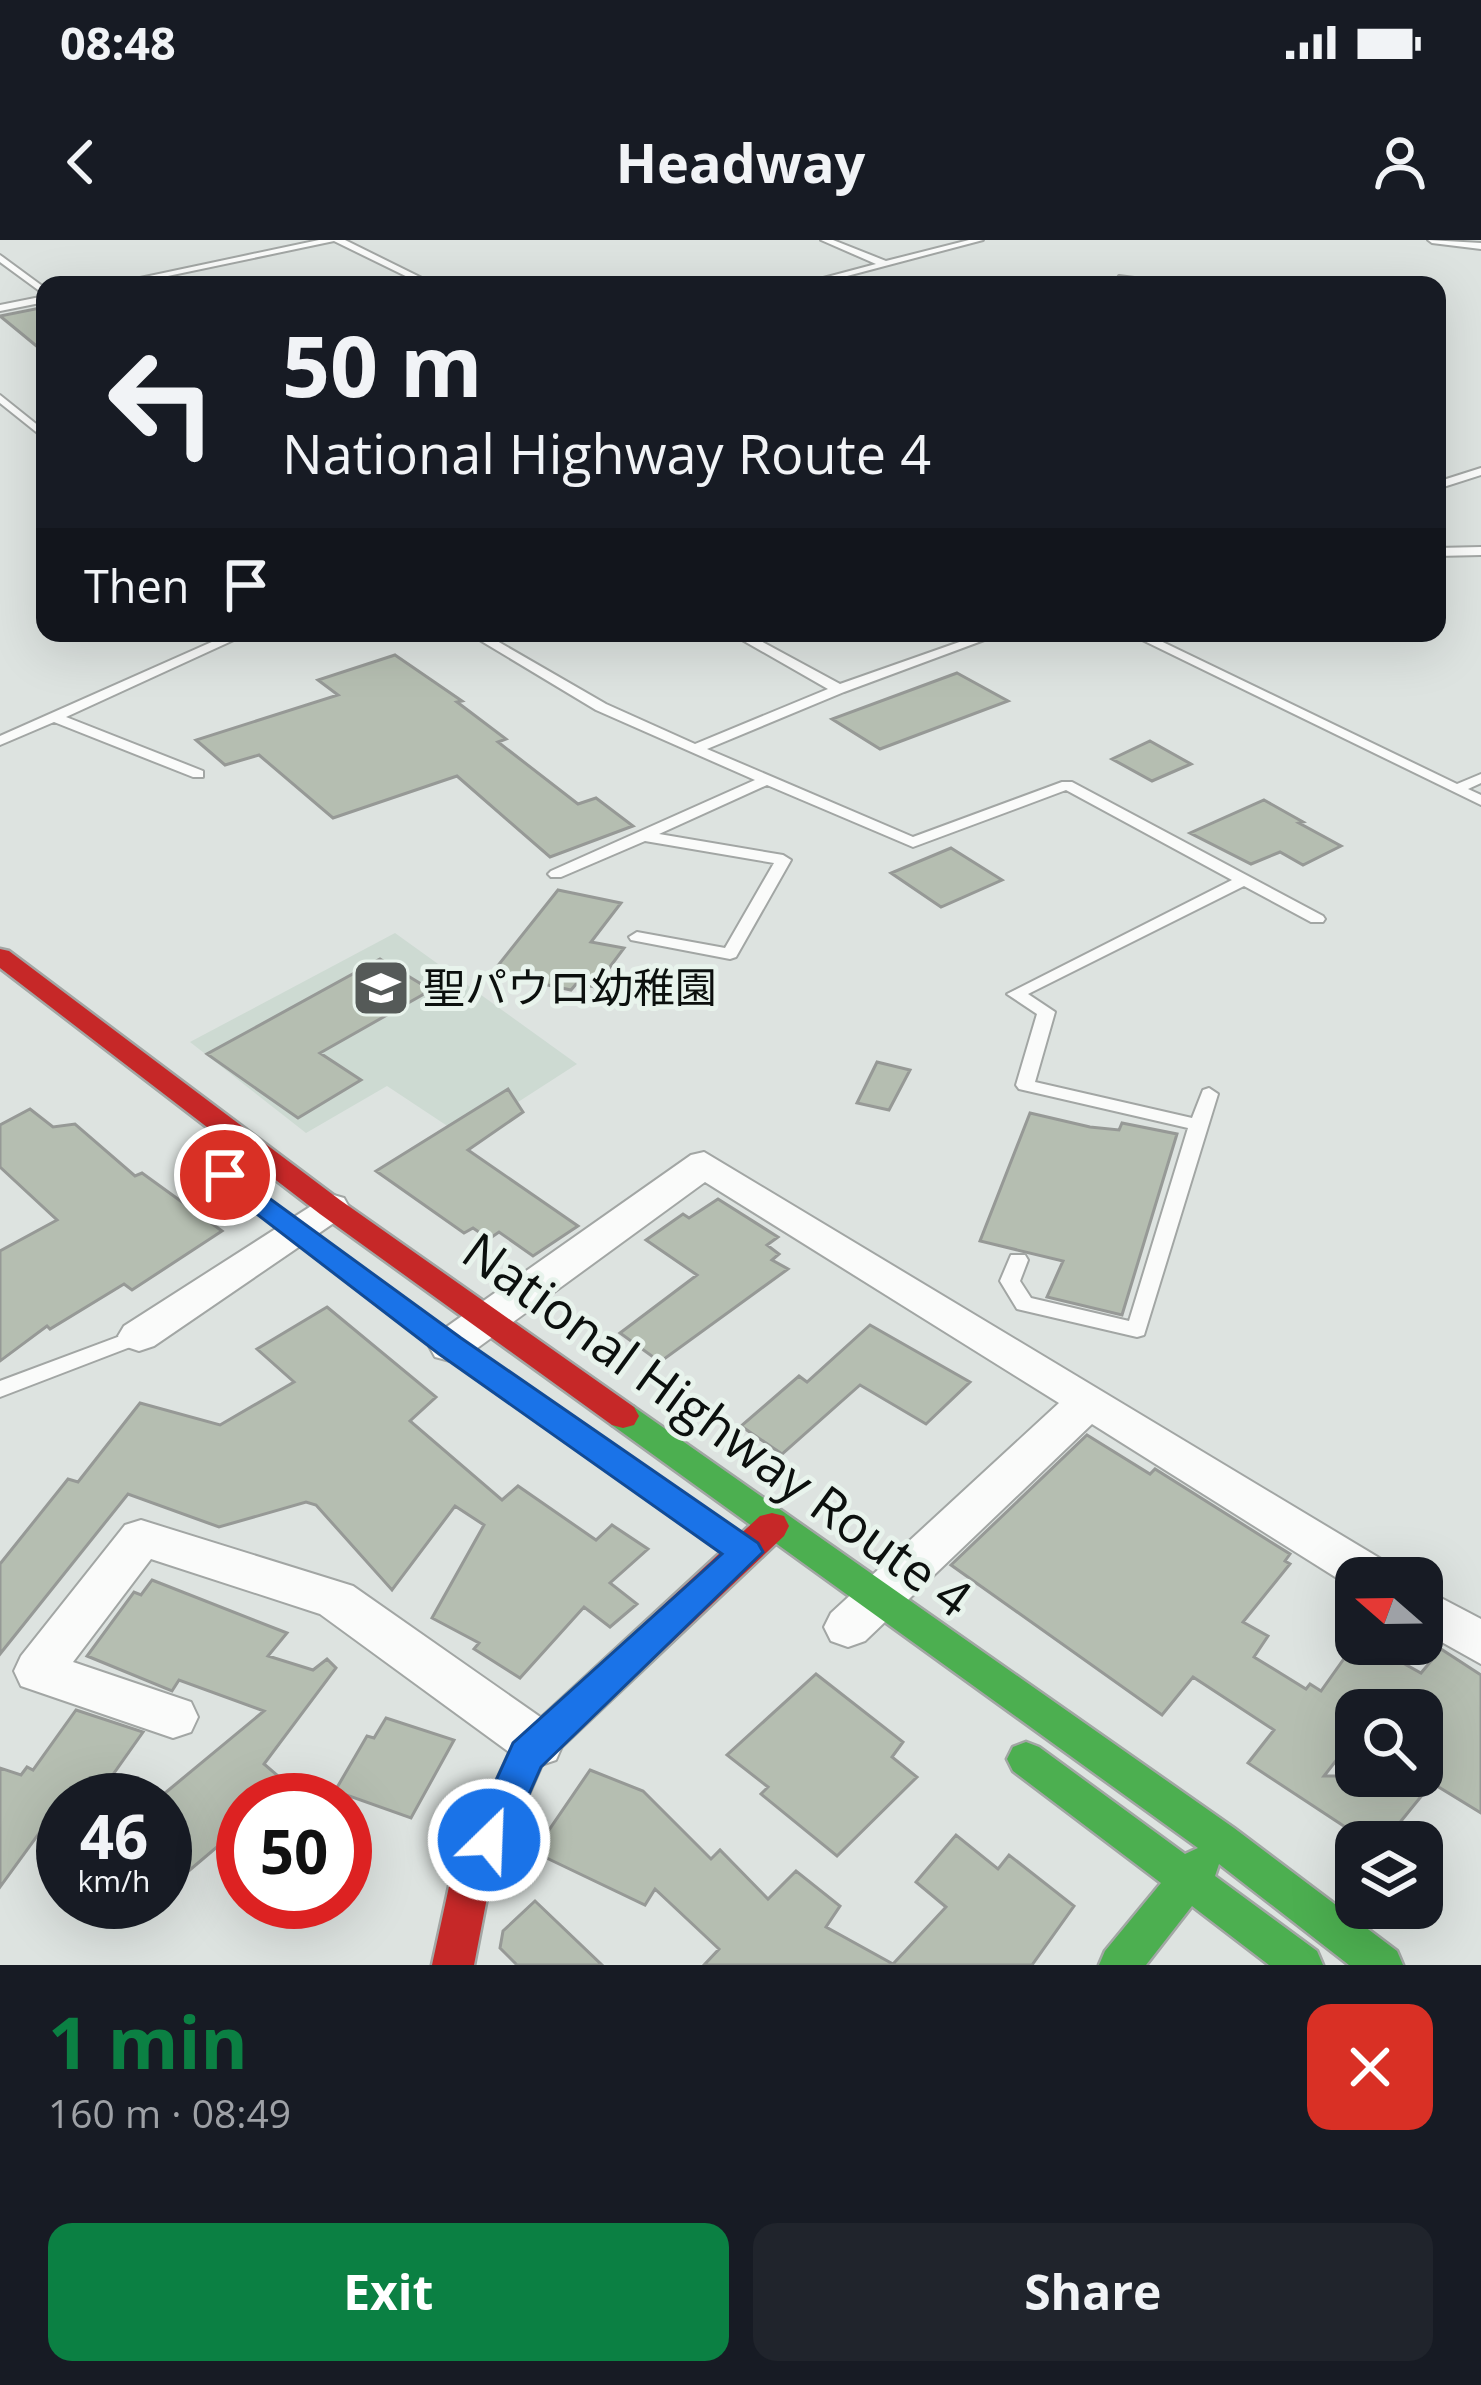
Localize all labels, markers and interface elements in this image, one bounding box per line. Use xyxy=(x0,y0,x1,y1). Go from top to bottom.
text: 08:48 xyxy=(60,12,176,73)
text: Headway xyxy=(616,125,865,199)
icon: back xyxy=(48,129,114,195)
icon: person xyxy=(1367,129,1433,195)
text: 50 m xyxy=(282,307,482,422)
icon: left xyxy=(84,324,240,480)
text: National Highway Route 4 xyxy=(282,416,931,490)
icon: arrive xyxy=(213,552,279,618)
text: Then xyxy=(84,555,189,616)
school or university icon: 聖パウロ幼稚園 xyxy=(350,957,412,1019)
place label: 聖パウロ幼稚園 xyxy=(423,958,717,1015)
pin xyxy=(174,1124,276,1226)
icon: arrive xyxy=(192,1142,258,1208)
street label: National Highway Route 4 xyxy=(450,1215,987,1632)
north arrow xyxy=(1335,1557,1443,1665)
map controls xyxy=(1335,1557,1443,1929)
button: search xyxy=(1335,1689,1443,1797)
speed limit sign: 50 xyxy=(216,1773,372,1929)
position arrow xyxy=(426,1777,552,1903)
text: 46 xyxy=(80,1795,148,1877)
button: layers xyxy=(1335,1821,1443,1929)
text: km/h xyxy=(78,1860,150,1901)
text: 1 min xyxy=(48,1992,248,2090)
button: close xyxy=(1307,2004,1433,2130)
text: 160 m · 08:49 xyxy=(48,2086,291,2139)
button: Exit xyxy=(48,2223,729,2361)
button: Share xyxy=(753,2223,1433,2361)

